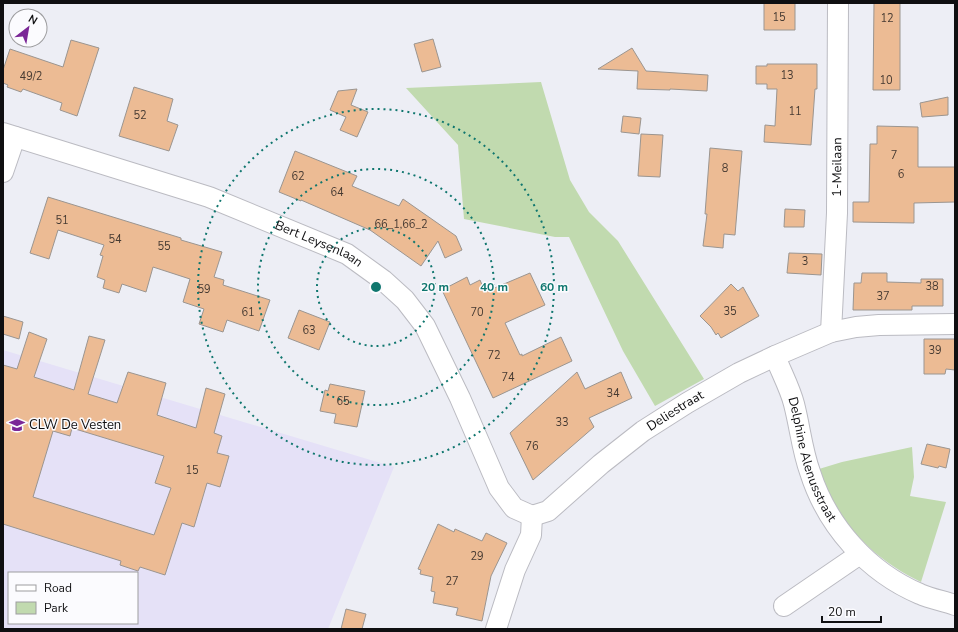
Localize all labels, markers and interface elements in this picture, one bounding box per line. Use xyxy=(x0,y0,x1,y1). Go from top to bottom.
north arrow xyxy=(8,8,48,48)
house number: 15 xyxy=(772,10,786,25)
text: N xyxy=(26,11,40,28)
house number: 12 xyxy=(880,11,894,26)
house number: 13 xyxy=(780,68,794,83)
house number: 49/2 xyxy=(20,69,42,84)
house number: 10 xyxy=(879,73,893,88)
house number: 11 xyxy=(788,104,802,119)
house number: 52 xyxy=(133,108,147,123)
street label: 1-Meilaan xyxy=(828,137,846,197)
house number: 7 xyxy=(891,148,897,163)
house number: 8 xyxy=(722,161,729,176)
house number: 6 xyxy=(898,167,905,182)
house number: 62 xyxy=(291,169,305,184)
house number: 64 xyxy=(330,185,344,200)
house number: 51 xyxy=(55,213,69,228)
street label: Bert Leysenlaan xyxy=(272,216,366,271)
house number: 66_1,66_2 xyxy=(374,217,428,232)
house number: 54 xyxy=(108,232,122,247)
house number: 55 xyxy=(157,239,171,254)
house number: 3 xyxy=(802,254,808,269)
text: 20 m xyxy=(421,279,449,295)
text: 40 m xyxy=(480,279,508,295)
text: 60 m xyxy=(540,279,568,295)
house number: 38 xyxy=(925,279,939,294)
centre of rings xyxy=(369,280,383,294)
house number: 59 xyxy=(197,282,211,297)
house number: 37 xyxy=(876,289,890,304)
house number: 35 xyxy=(723,304,737,319)
house number: 61 xyxy=(241,305,255,320)
house number: 70 xyxy=(470,305,484,320)
house number: 63 xyxy=(302,323,316,338)
house number: 39 xyxy=(928,343,942,358)
house number: 72 xyxy=(487,348,501,363)
house number: 74 xyxy=(501,370,515,385)
house number: 34 xyxy=(606,386,620,401)
street label: Deliestraat xyxy=(643,386,707,435)
house number: 65 xyxy=(336,394,350,409)
street label: Delphine Alenusstraat xyxy=(783,395,841,526)
house number: 33 xyxy=(555,415,569,430)
school or university icon: CLW De Vesten xyxy=(8,416,26,434)
place label: CLW De Vesten xyxy=(29,416,121,434)
house number: 76 xyxy=(525,439,539,454)
house number: 15 xyxy=(185,463,199,478)
house number: 29 xyxy=(470,549,484,564)
legend xyxy=(8,572,138,624)
house number: 27 xyxy=(445,574,459,589)
text: Road xyxy=(44,580,72,596)
scale bar xyxy=(822,598,881,624)
text: Park xyxy=(44,600,69,616)
text: 20 m xyxy=(828,604,856,620)

